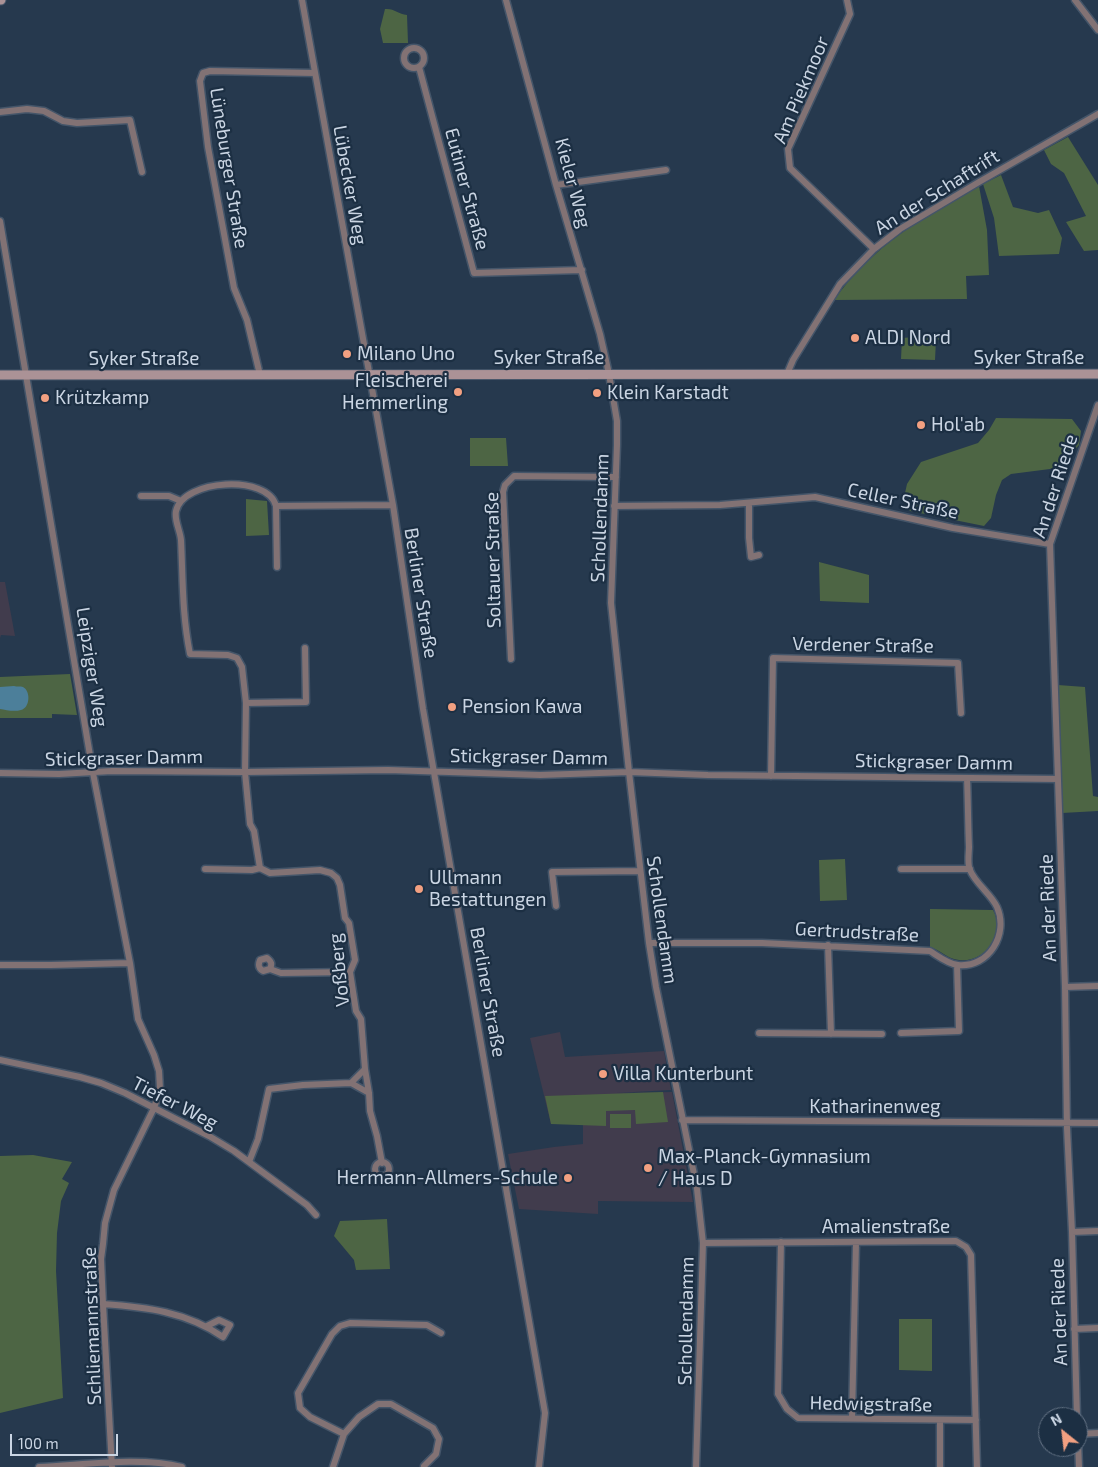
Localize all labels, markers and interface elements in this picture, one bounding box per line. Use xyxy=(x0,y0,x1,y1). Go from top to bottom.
street label: Am Piekmoor xyxy=(768,33,834,147)
street label: Lüneburger Straße xyxy=(205,86,253,250)
street label: Lübecker Weg xyxy=(328,124,372,246)
street label: Eutiner Straße xyxy=(440,125,494,253)
street label: Kieler Weg xyxy=(550,135,596,231)
street label: An der Schaftrift xyxy=(870,145,1004,239)
place label: ALDI Nord xyxy=(865,327,951,349)
marker: ALDI Nord xyxy=(849,332,861,344)
place label: Milano Uno xyxy=(357,343,455,365)
street label: Syker Straße xyxy=(494,347,604,369)
street label: Syker Straße xyxy=(974,347,1084,369)
street label: Syker Straße xyxy=(89,348,199,370)
marker: Milano Uno xyxy=(341,348,353,360)
place label: Fleischerei Hemmerling xyxy=(342,370,448,414)
place label: Klein Karstadt xyxy=(607,382,729,404)
marker: Fleischerei Hemmerling xyxy=(452,386,464,398)
place label: Krützkamp xyxy=(55,387,149,409)
marker: Klein Karstadt xyxy=(591,387,603,399)
marker: Krützkamp xyxy=(39,392,51,404)
place label: Hol'ab xyxy=(931,414,985,436)
marker: Hol'ab xyxy=(915,419,927,431)
street label: An der Riede xyxy=(1028,431,1082,541)
street label: Schollendamm xyxy=(586,453,614,583)
street label: Celler Straße xyxy=(845,478,961,524)
street label: Soltauer Straße xyxy=(480,492,506,628)
street label: Berliner Straße xyxy=(399,526,443,660)
street label: Leipziger Weg xyxy=(71,605,113,729)
street label: Verdener Straße xyxy=(792,632,934,658)
place label: Pension Kawa xyxy=(462,696,582,718)
marker: Pension Kawa xyxy=(446,701,458,713)
street label: Stickgraser Damm xyxy=(450,744,608,770)
street label: Stickgraser Damm xyxy=(45,745,203,771)
street label: Stickgraser Damm xyxy=(855,749,1013,775)
street label: An der Riede xyxy=(1035,854,1061,962)
street label: Schollendamm xyxy=(642,855,682,985)
place label: Ullmann Bestattungen xyxy=(429,867,546,911)
marker: Ullmann Bestattungen xyxy=(413,883,425,895)
street label: Gertrudstraße xyxy=(794,917,920,947)
street label: Berliner Straße xyxy=(465,925,511,1059)
street label: Voßberg xyxy=(324,932,354,1008)
place label: Villa Kunterbunt xyxy=(613,1063,753,1085)
marker: Villa Kunterbunt xyxy=(597,1068,609,1080)
street label: Tiefer Weg xyxy=(128,1072,222,1134)
street label: Katharinenweg xyxy=(809,1096,941,1118)
place label: Max-Planck-Gymnasium / Haus D xyxy=(658,1146,871,1190)
marker: Max-Planck-Gymnasium / Haus D xyxy=(642,1162,654,1174)
place label: Hermann-Allmers-Schule xyxy=(337,1167,558,1189)
marker: Hermann-Allmers-Schule xyxy=(562,1172,574,1184)
street label: Amalienstraße xyxy=(822,1216,950,1238)
street label: Schliemannstraße xyxy=(78,1246,106,1406)
street label: Schollendamm xyxy=(673,1256,699,1386)
street label: An der Riede xyxy=(1046,1258,1072,1366)
street label: Hedwigstraße xyxy=(809,1392,933,1416)
north arrow xyxy=(1038,1407,1088,1457)
text: N xyxy=(1047,1409,1065,1429)
scale bar xyxy=(12,1424,120,1456)
text: 100 m xyxy=(18,1434,59,1452)

